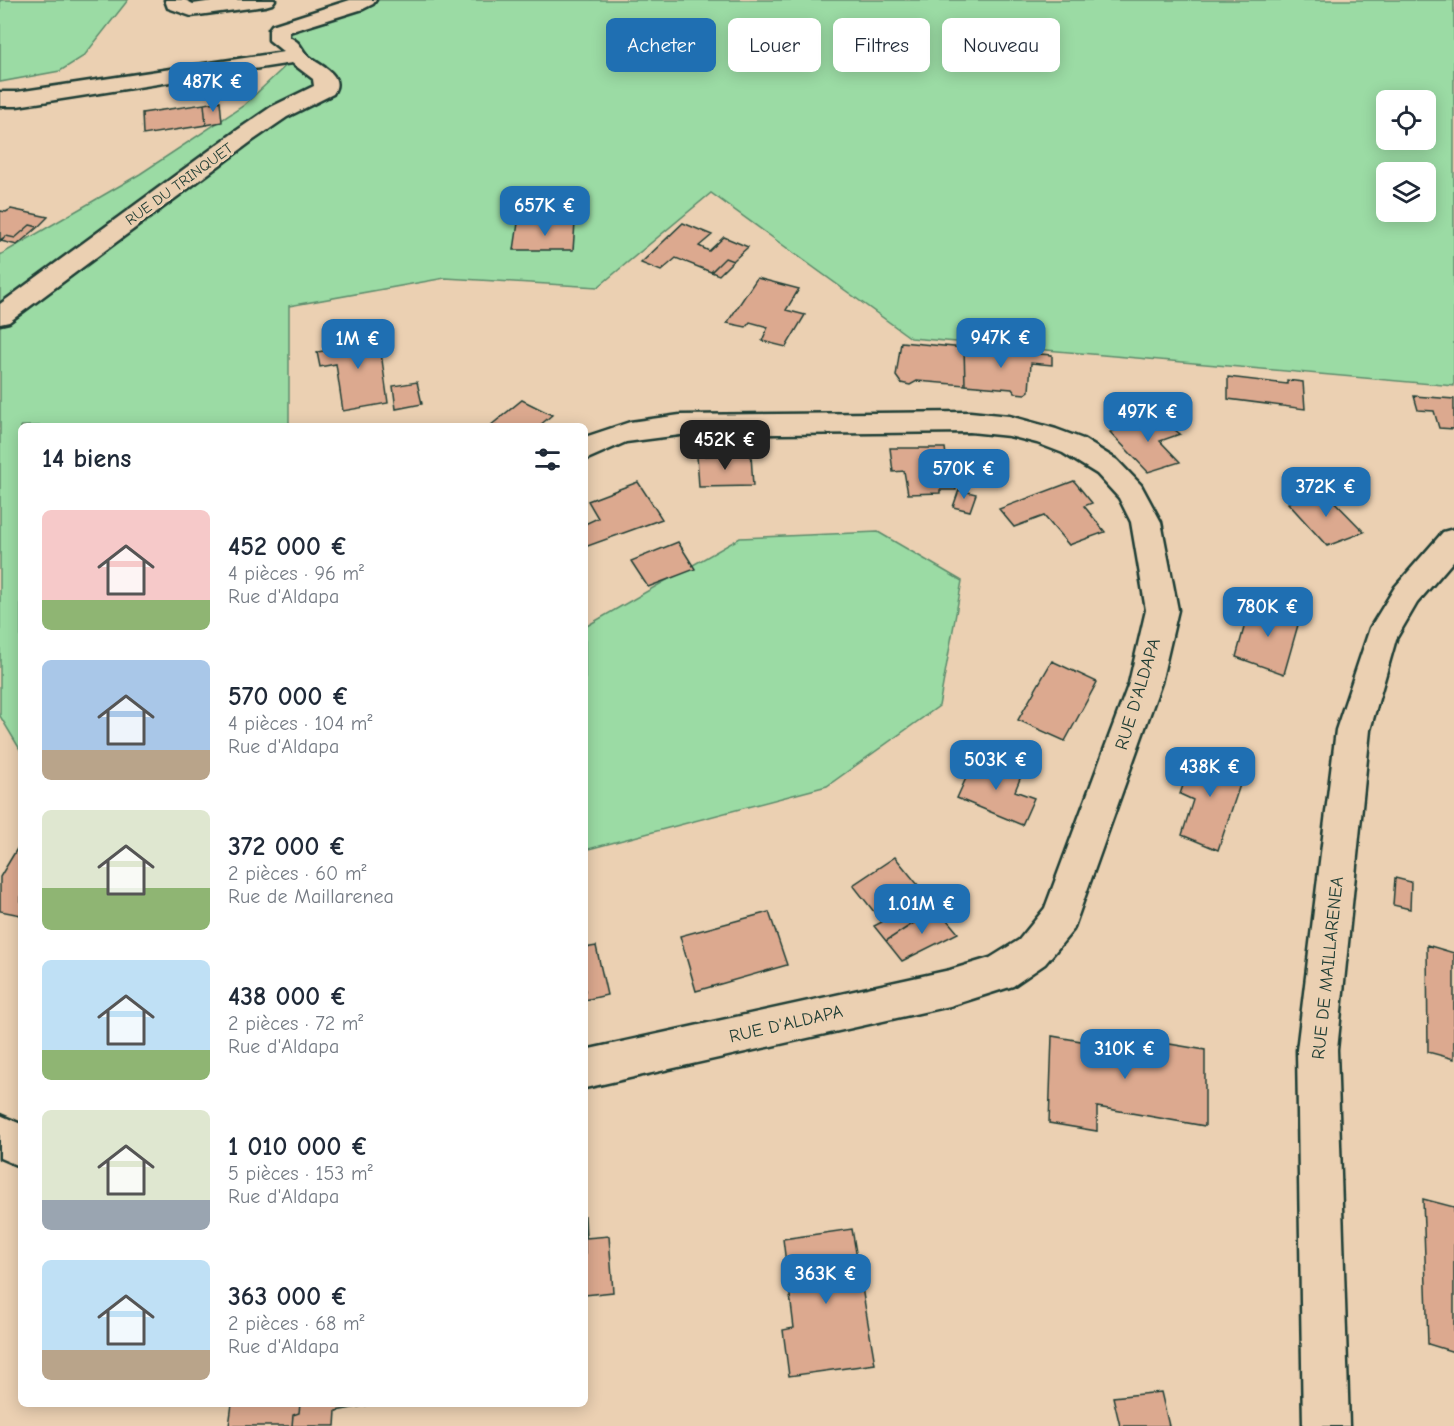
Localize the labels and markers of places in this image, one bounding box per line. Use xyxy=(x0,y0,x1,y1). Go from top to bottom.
pin: 487K € xyxy=(164,62,262,113)
pin: 657K € xyxy=(496,186,594,237)
pin: 947K € xyxy=(952,318,1050,369)
pin: 1M € xyxy=(322,319,394,370)
pin: 497K € xyxy=(1099,392,1197,443)
pin: 452K € xyxy=(676,420,774,471)
pin: 570K € xyxy=(915,449,1013,500)
pin: 372K € xyxy=(1277,467,1375,518)
pin: 780K € xyxy=(1219,587,1317,638)
pin: 503K € xyxy=(947,740,1045,791)
pin: 438K € xyxy=(1161,747,1259,798)
pin: 1.01M € xyxy=(867,884,977,935)
pin: 310K € xyxy=(1076,1029,1174,1080)
pin: 363K € xyxy=(777,1254,875,1305)

